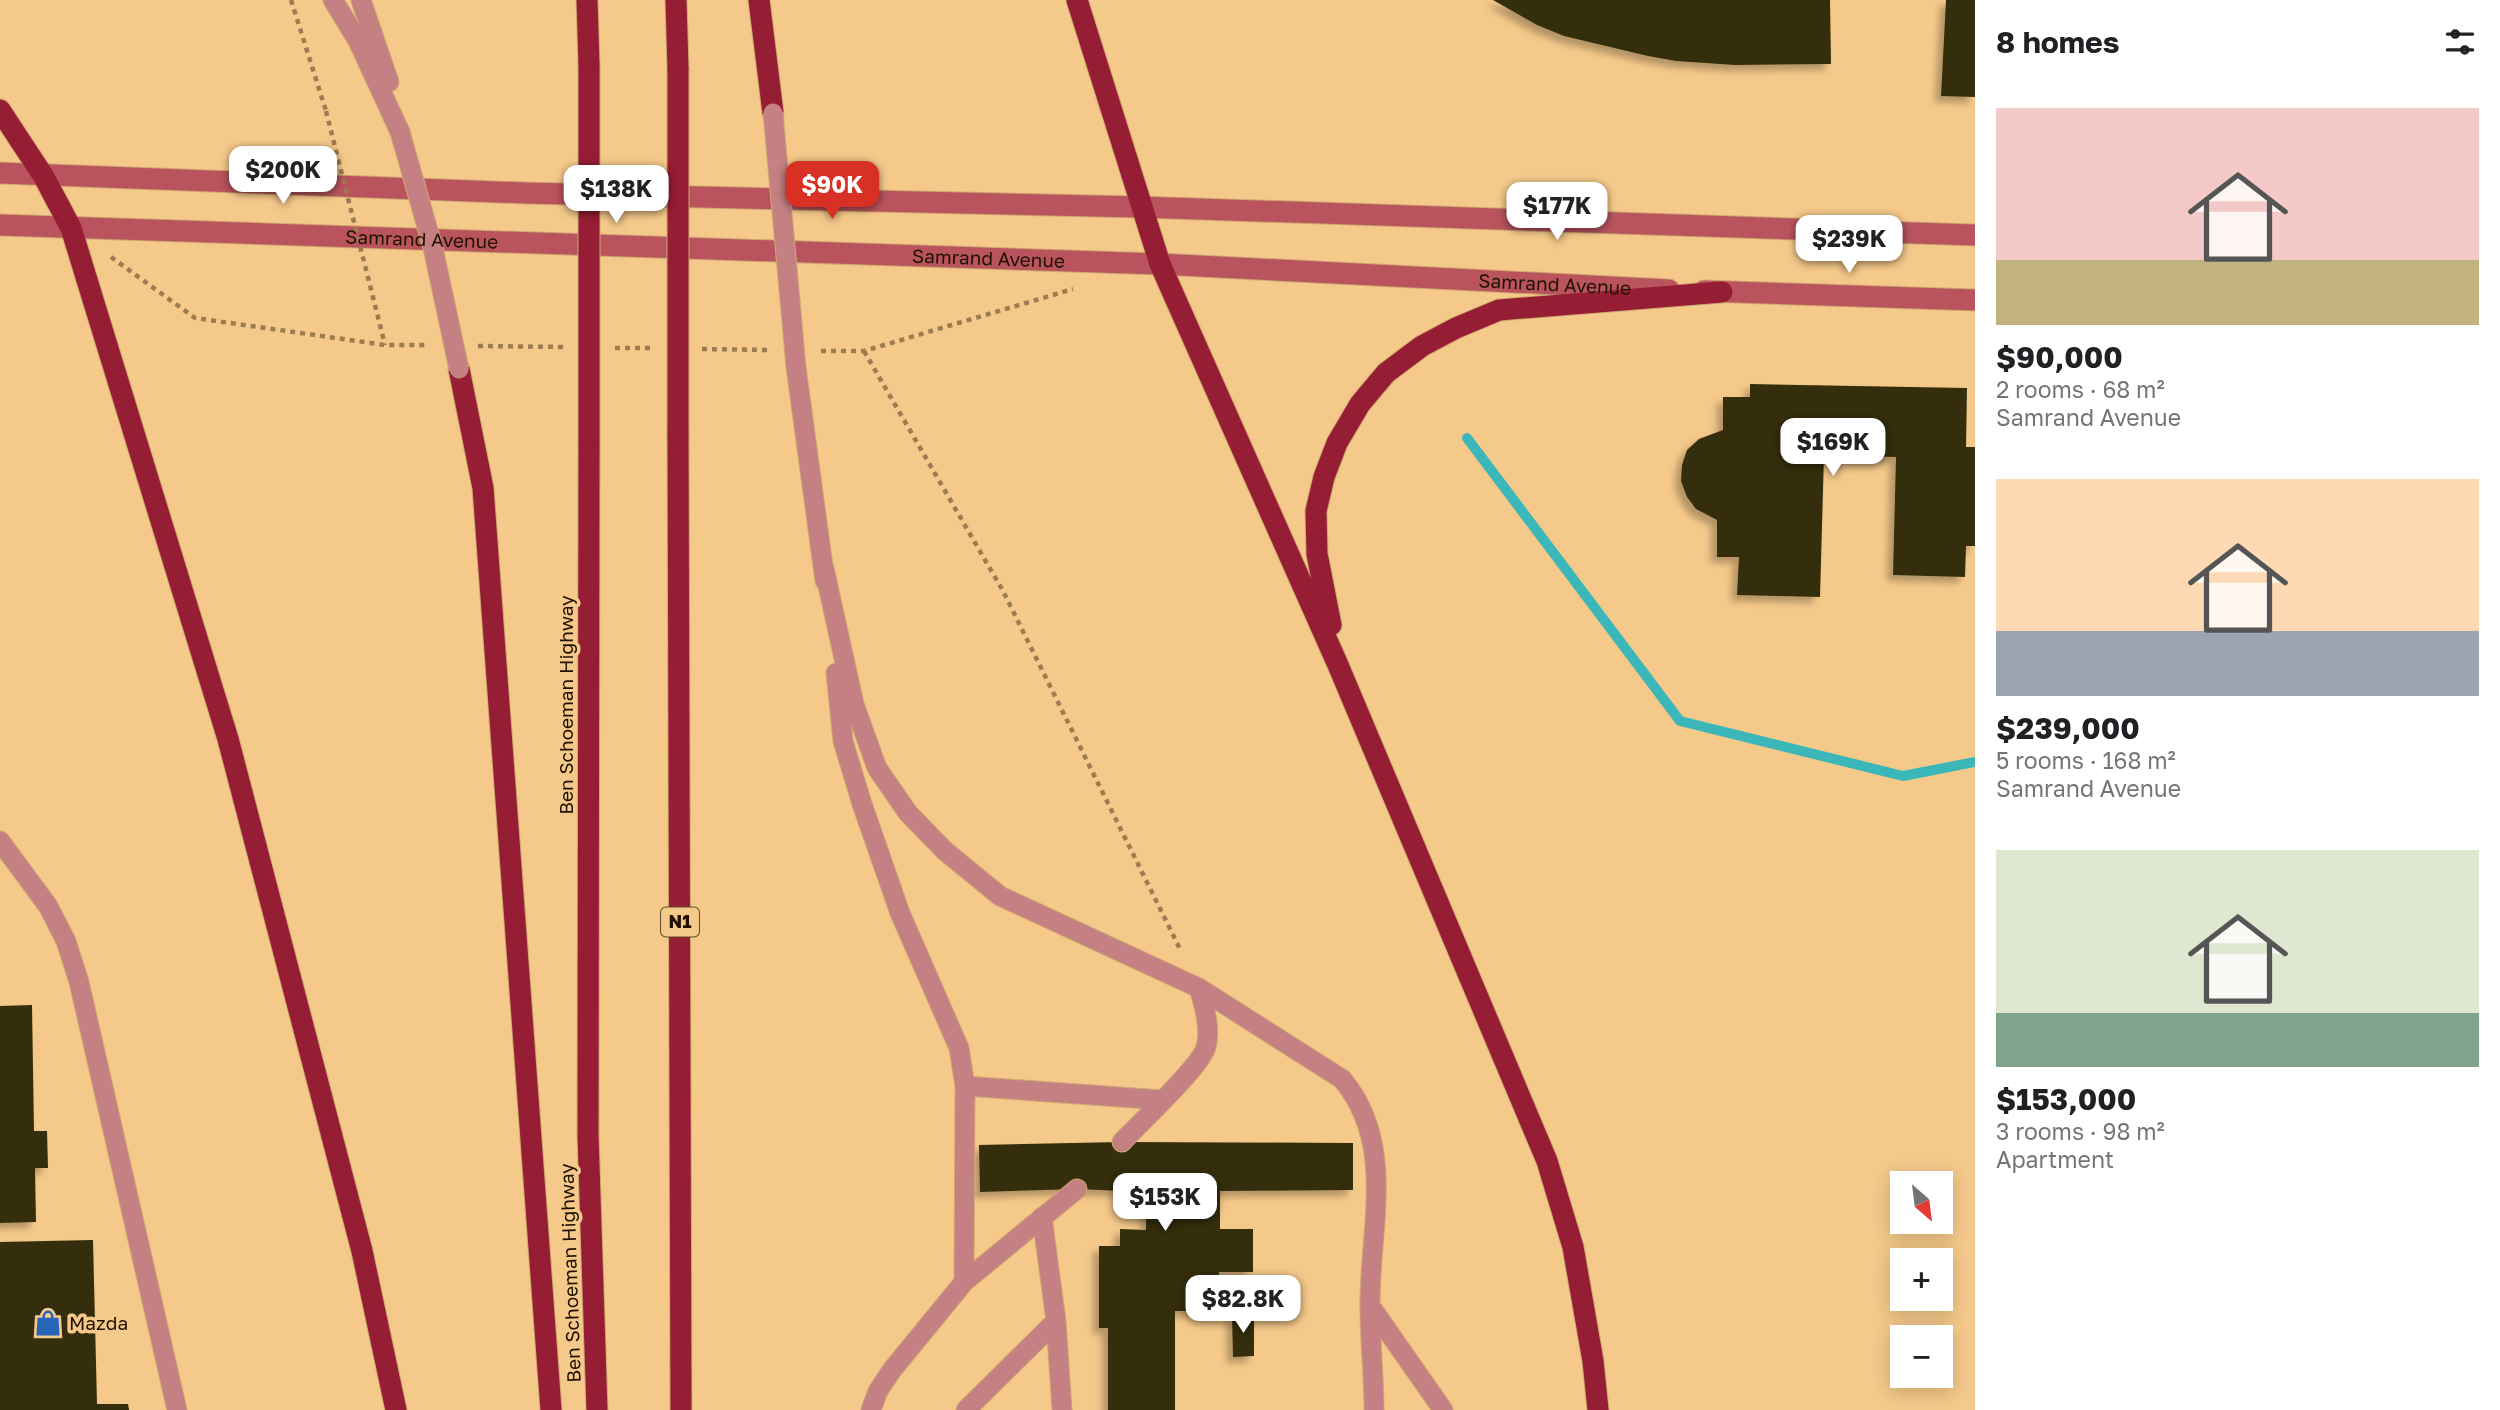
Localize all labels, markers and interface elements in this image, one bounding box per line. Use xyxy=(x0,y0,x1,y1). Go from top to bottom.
icon: filters xyxy=(2441,23,2479,61)
text: 8 homes xyxy=(1996,24,2120,60)
pin: $200K xyxy=(234,146,332,206)
icon: home xyxy=(2175,154,2301,280)
text: $200K xyxy=(245,155,321,183)
pin: $90K xyxy=(791,162,873,221)
pin: $138K xyxy=(567,166,665,225)
text: $90K xyxy=(801,170,863,198)
text: $138K xyxy=(580,174,652,202)
pin: $177K xyxy=(1508,182,1606,242)
text: $177K xyxy=(1522,191,1592,219)
pin: $239K xyxy=(1800,216,1898,275)
text: $239K xyxy=(1812,224,1886,252)
street label: Samrand Avenue xyxy=(345,225,499,253)
street label: Samrand Avenue xyxy=(912,244,1065,272)
street label: Samrand Avenue xyxy=(1478,268,1632,299)
text: $90,000 xyxy=(1996,339,2123,375)
text: 2 rooms · 68 m² xyxy=(1996,375,2165,403)
text: Samrand Avenue xyxy=(1996,403,2181,431)
pin: $169K xyxy=(1784,419,1882,478)
text: $169K xyxy=(1796,427,1870,455)
icon: home xyxy=(2175,525,2301,651)
street label: Ben Schoeman Highway xyxy=(554,595,577,815)
text: $239,000 xyxy=(1996,710,2140,746)
text: 5 rooms · 168 m² xyxy=(1996,746,2176,774)
text: Samrand Avenue xyxy=(1996,774,2181,802)
icon: home xyxy=(2175,896,2301,1022)
road number: N1 xyxy=(661,908,699,937)
text: $153,000 xyxy=(1996,1081,2136,1117)
text: 3 rooms · 98 m² xyxy=(1996,1117,2165,1145)
text: Apartment xyxy=(1996,1145,2114,1173)
street label: Ben Schoeman Highway xyxy=(554,1163,585,1383)
north arrow xyxy=(1890,1171,1953,1234)
map controls xyxy=(1890,1171,1953,1388)
pin: $153K xyxy=(1116,1174,1214,1233)
text: $153K xyxy=(1129,1182,1201,1210)
button: + xyxy=(1890,1248,1953,1311)
pin: $82.8K xyxy=(1186,1276,1300,1335)
text: $82.8K xyxy=(1202,1284,1284,1312)
shop icon: Mazda xyxy=(33,1308,63,1338)
place label: Mazda xyxy=(69,1311,128,1334)
button: − xyxy=(1890,1325,1953,1388)

